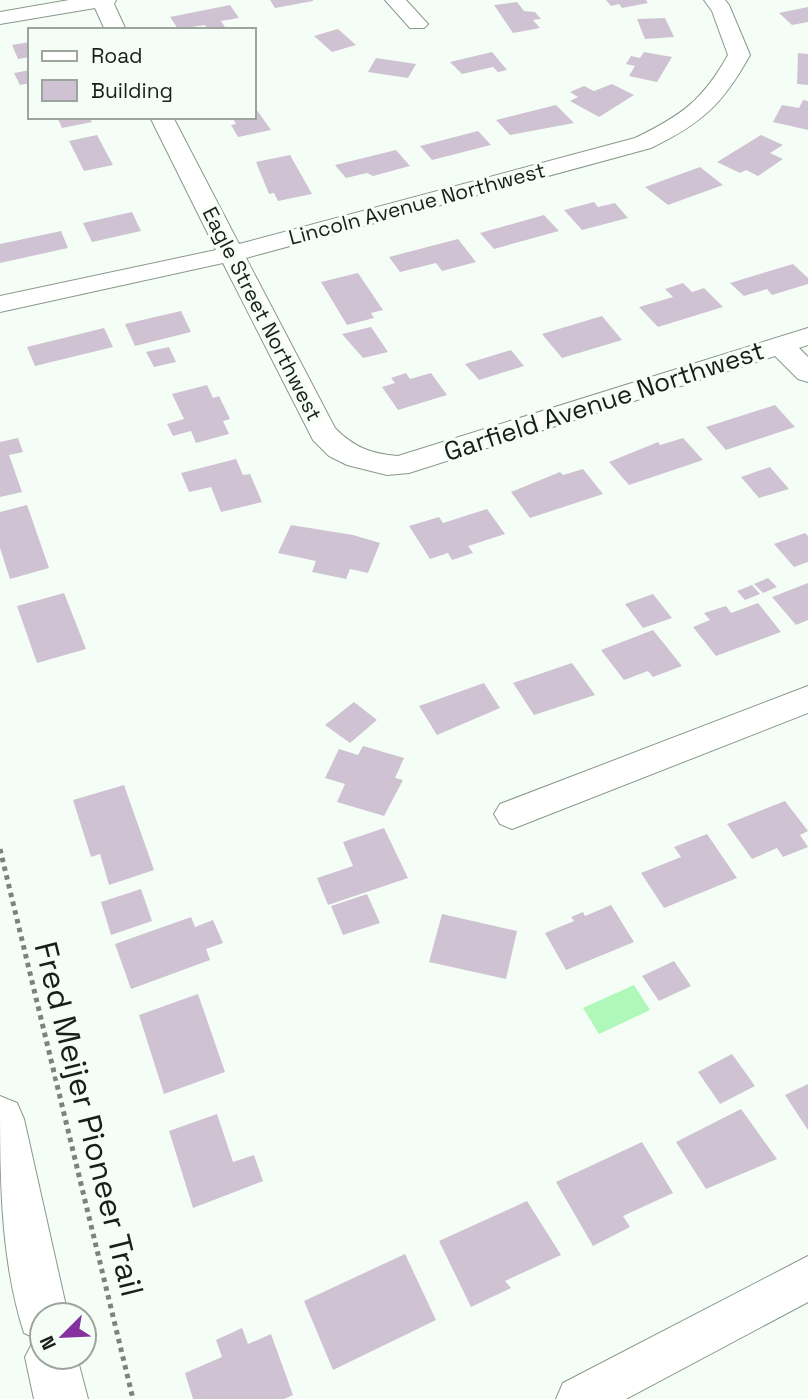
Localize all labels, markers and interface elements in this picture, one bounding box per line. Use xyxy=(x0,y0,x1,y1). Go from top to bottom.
legend xyxy=(28,28,256,119)
text: Road xyxy=(91,42,143,69)
text: Building xyxy=(91,77,173,104)
street label: Lincoln Avenue Northwest xyxy=(286,156,548,251)
street label: Eagle Street Northwest xyxy=(197,202,328,425)
street label: Garfield Avenue Northwest xyxy=(440,333,768,469)
street label: Fred Meijer Pioneer Trail xyxy=(26,938,152,1300)
north arrow xyxy=(28,1301,98,1371)
text: N xyxy=(34,1332,62,1354)

